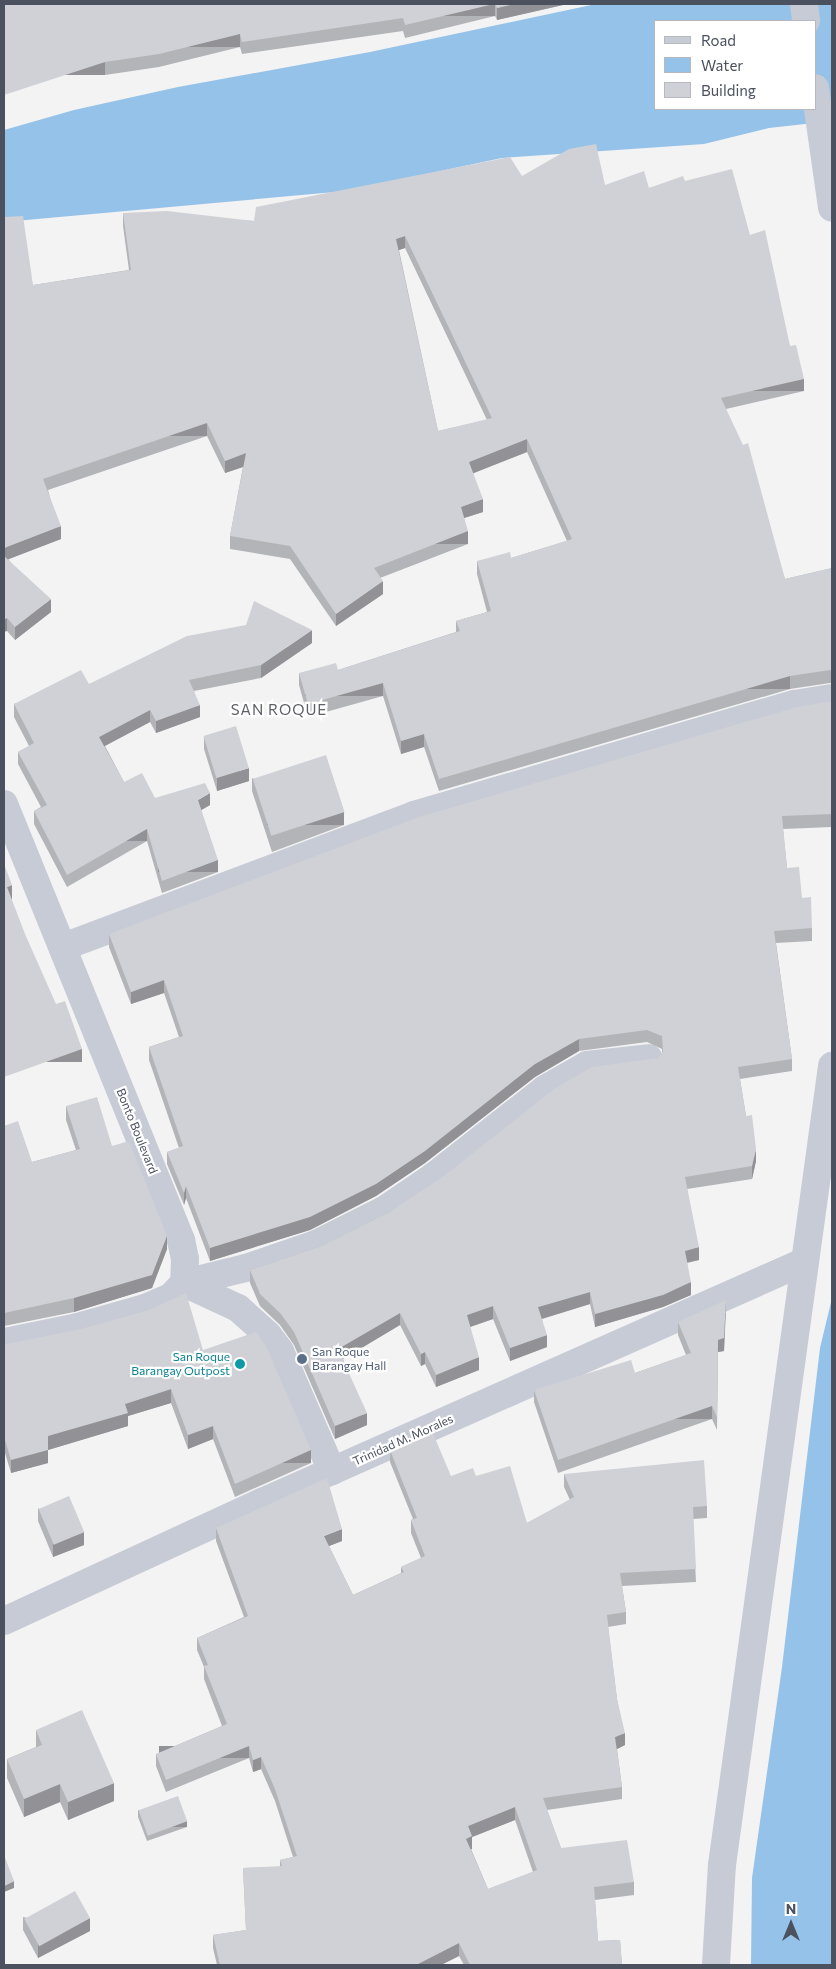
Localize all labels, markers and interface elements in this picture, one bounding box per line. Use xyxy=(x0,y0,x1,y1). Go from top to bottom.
legend xyxy=(654,20,816,110)
text: Road xyxy=(701,31,736,49)
text: Water xyxy=(701,56,743,74)
text: Building xyxy=(701,81,756,99)
district label: SAN ROQUE xyxy=(230,701,328,719)
street label: Bonto Boulevard xyxy=(113,1086,161,1176)
place label: San Roque Barangay Hall xyxy=(312,1345,386,1373)
place label: San Roque Barangay Outpost xyxy=(131,1350,230,1378)
marker: San Roque Barangay Hall xyxy=(296,1353,308,1365)
marker: San Roque Barangay Outpost xyxy=(234,1358,246,1370)
street label: Trinidad M. Morales xyxy=(351,1411,455,1469)
north arrow xyxy=(766,1899,816,1949)
text: N xyxy=(786,1900,796,1917)

